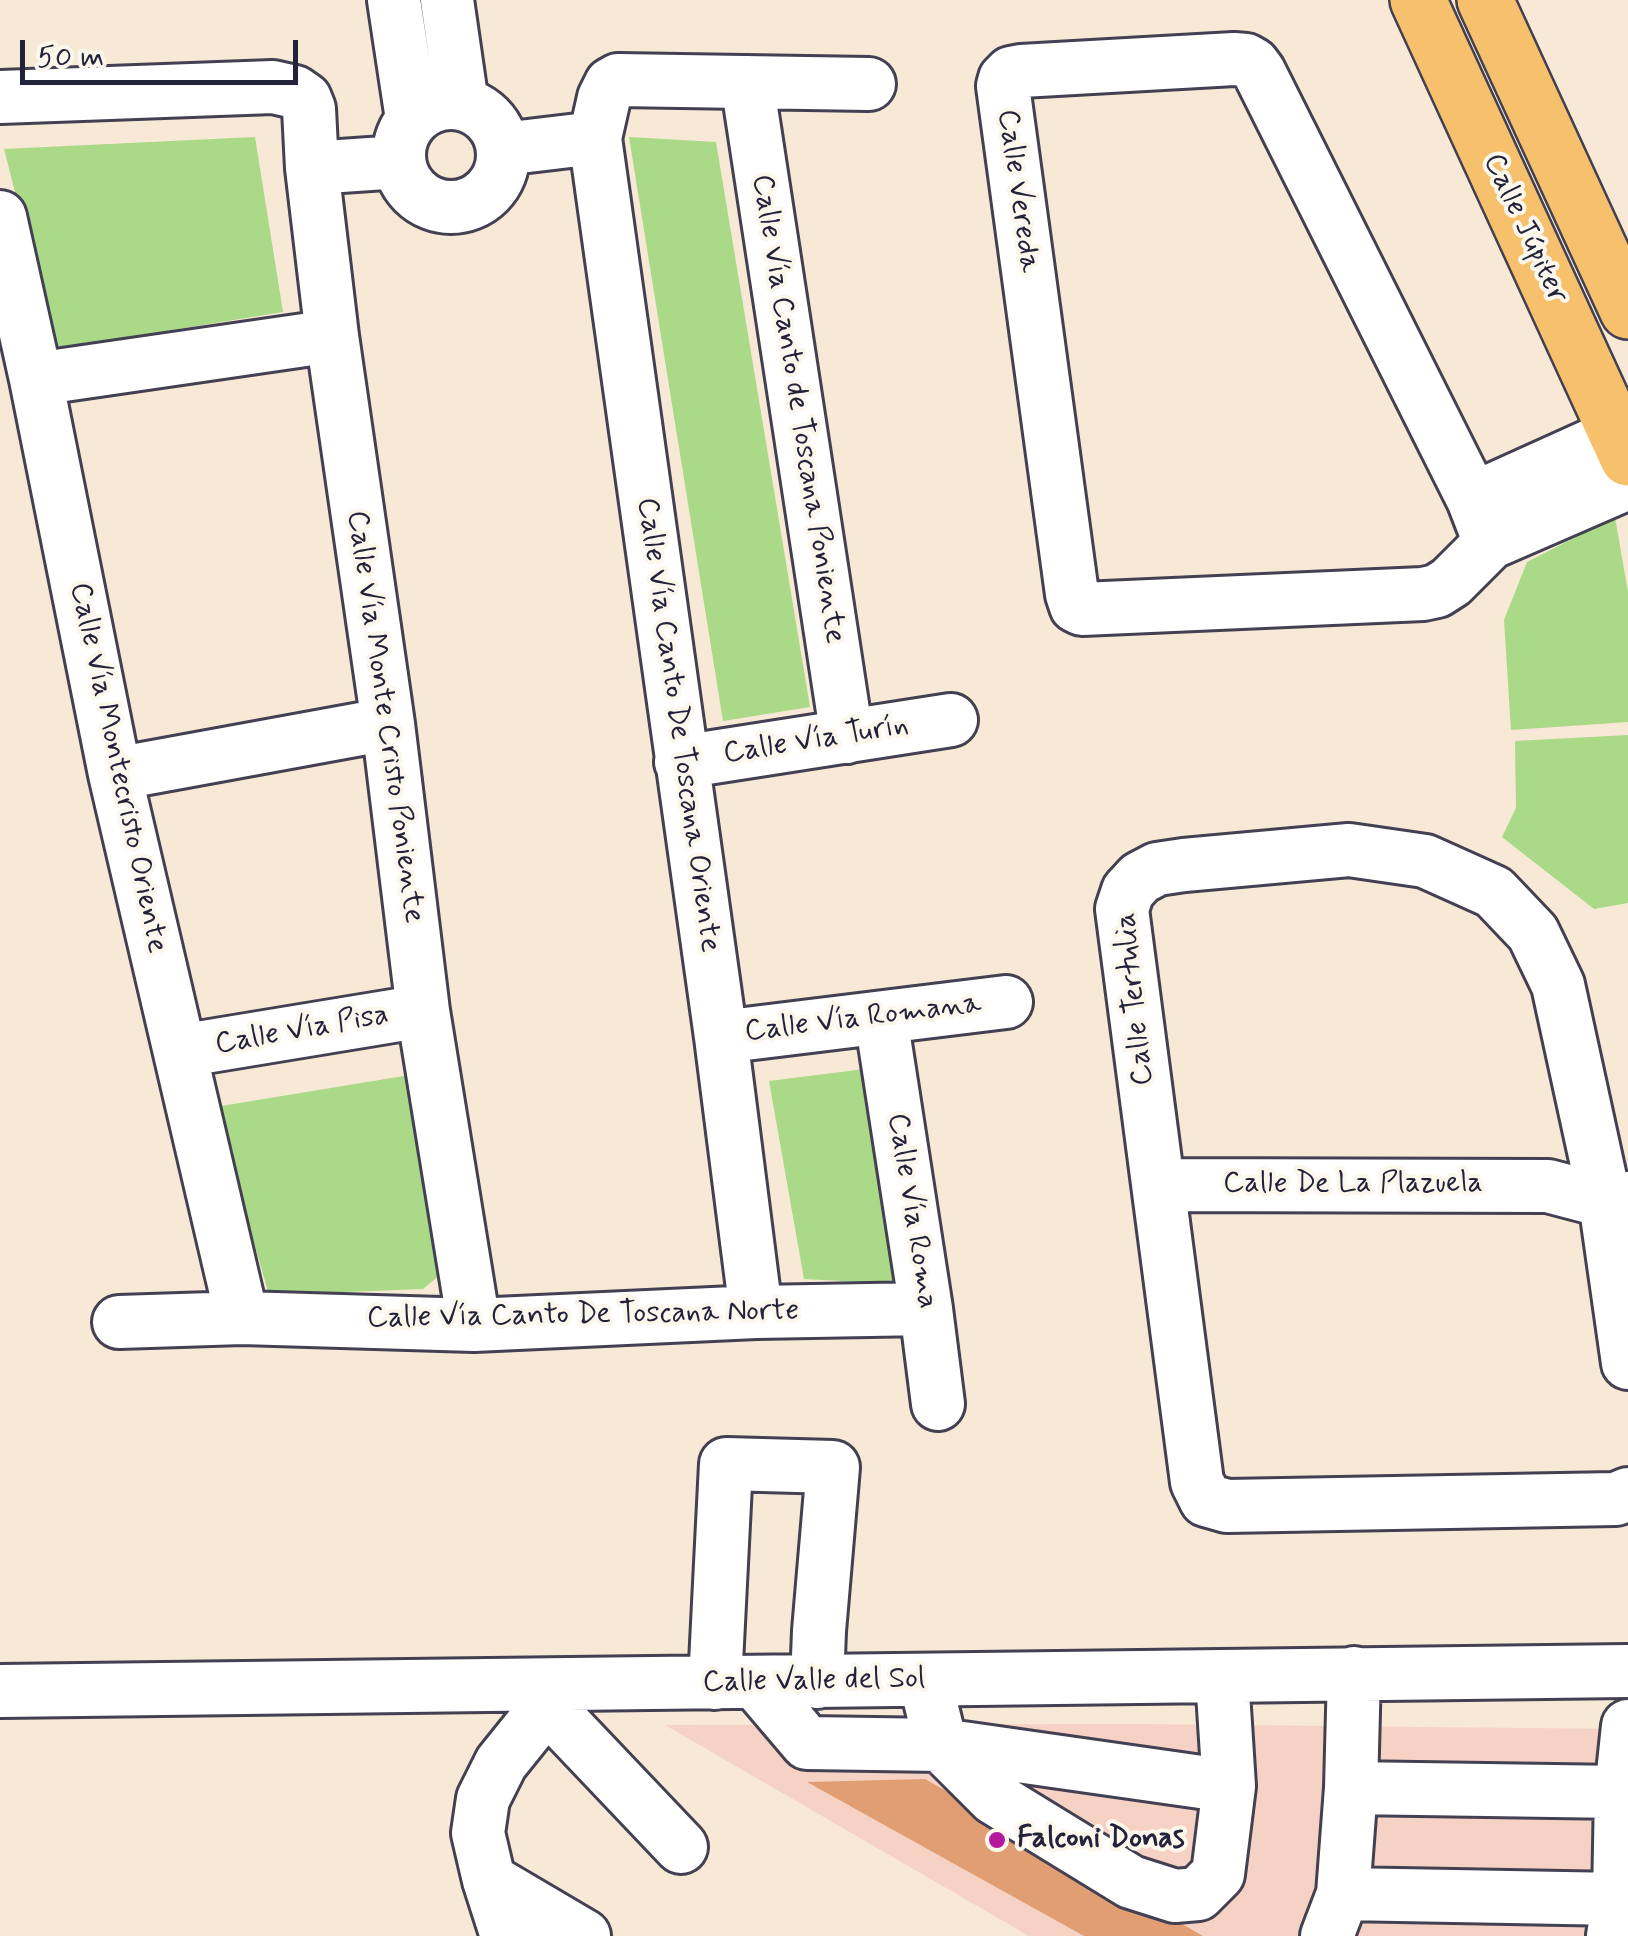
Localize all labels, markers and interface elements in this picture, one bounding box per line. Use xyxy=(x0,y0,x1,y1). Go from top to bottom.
scale bar xyxy=(25,20,302,82)
text: 50 m xyxy=(37,38,104,77)
street label: Calle Vereda xyxy=(988,107,1046,275)
street label: Calle Júpiter xyxy=(1474,148,1574,310)
street label: Calle Vía Canto de Toscana Poniente xyxy=(742,172,852,646)
street label: Calle Vía Canto De Toscana Oriente xyxy=(627,495,727,955)
street label: Calle Vía Monte Cristo Poniente xyxy=(337,508,431,926)
street label: Calle Vía Montecristo Oriente xyxy=(60,579,174,957)
street label: Calle Vía Turín xyxy=(721,709,911,773)
street label: Calle Tertulia xyxy=(1109,911,1163,1087)
street label: Calle Vía Romana xyxy=(743,987,983,1051)
street label: Calle Vía Pisa xyxy=(212,998,392,1064)
street label: Calle Vía Roma xyxy=(878,1111,944,1311)
street label: Calle De La Plazuela xyxy=(1223,1167,1483,1203)
street label: Calle Vía Canto De Toscana Norte xyxy=(367,1294,799,1338)
street label: Calle Valle del Sol xyxy=(702,1662,926,1702)
place label: Falconi Donas xyxy=(1017,1822,1185,1858)
marker: Falconi Donas xyxy=(986,1829,1008,1851)

